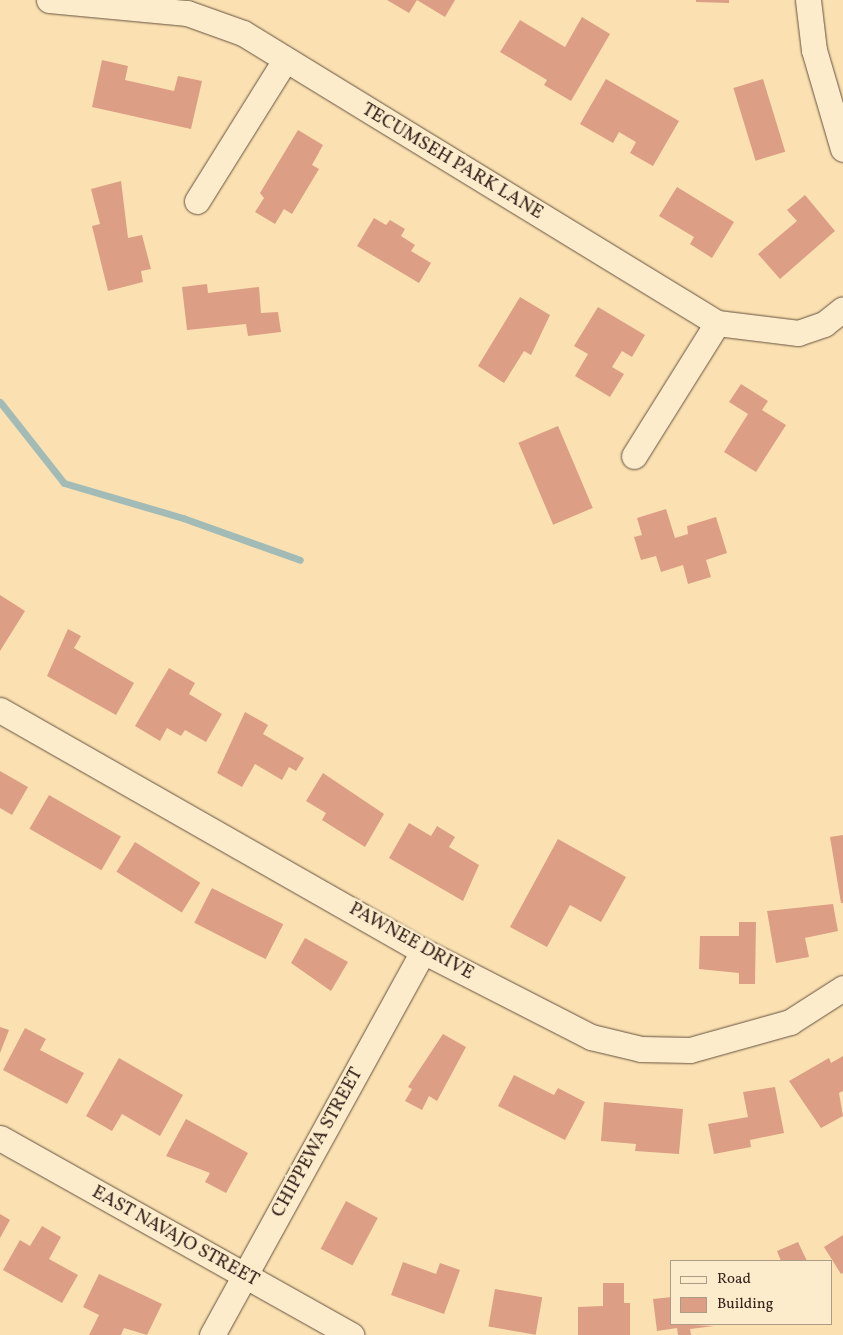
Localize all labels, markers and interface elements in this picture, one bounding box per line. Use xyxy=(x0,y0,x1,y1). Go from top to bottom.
street label: TECUMSEH PARK LANE xyxy=(357,99,547,225)
street label: PAWNEE DRIVE xyxy=(345,898,477,986)
street label: CHIPPEWA STREET xyxy=(267,1064,369,1222)
street label: EAST NAVAJO STREET xyxy=(87,1181,263,1293)
legend xyxy=(670,1260,833,1325)
text: Road xyxy=(717,1269,751,1290)
text: Building xyxy=(717,1294,773,1315)

